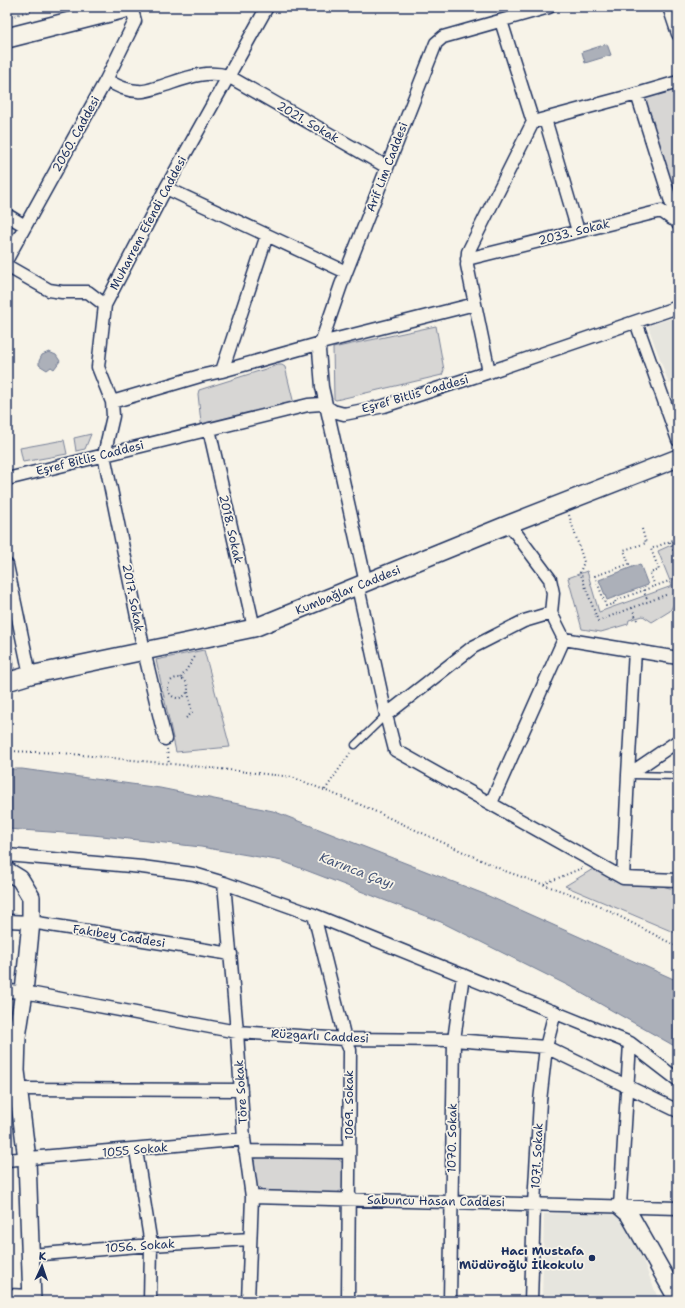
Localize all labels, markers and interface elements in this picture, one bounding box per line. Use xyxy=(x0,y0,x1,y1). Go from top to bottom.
street label: 2060. Caddesi xyxy=(49,93,103,175)
street label: 2021. Sokak xyxy=(274,98,342,146)
street label: Arif Lim Caddesi xyxy=(363,120,411,214)
street label: Muharrem Efendi Caddesi xyxy=(106,153,190,293)
street label: 2033. Sokak xyxy=(537,215,611,249)
street label: Eşref Bitlis Caddesi xyxy=(360,371,470,417)
street label: Eşref Bitlis Caddesi xyxy=(34,437,146,479)
street label: 2018. Sokak xyxy=(215,493,247,565)
street label: 2017. Sokak xyxy=(119,562,147,634)
street label: Kumbağlar Caddesi xyxy=(293,562,403,618)
water label: Karınca Çayı xyxy=(317,848,397,893)
street label: Fakıbey Caddesi xyxy=(72,921,166,951)
street label: Rüzgarlı Caddesi xyxy=(271,1025,369,1047)
street label: Töre Sokak xyxy=(231,1059,251,1125)
street label: 1069. Sokak xyxy=(341,1070,357,1140)
street label: 1070. Sokak xyxy=(443,1103,461,1173)
street label: 1071. Sokak xyxy=(527,1122,547,1189)
street label: 1055 Sokak xyxy=(101,1139,169,1161)
street label: Sabuncu Hasan Caddesi xyxy=(367,1192,505,1210)
street label: 1056. Sokak xyxy=(105,1236,175,1256)
place label: Hacı Mustafa Müdüroğlu İlkokulu xyxy=(459,1243,585,1273)
north arrow xyxy=(22,1246,62,1286)
text: K xyxy=(38,1249,47,1264)
marker: Hacı Mustafa Müdüroğlu İlkokulu xyxy=(587,1253,597,1263)

